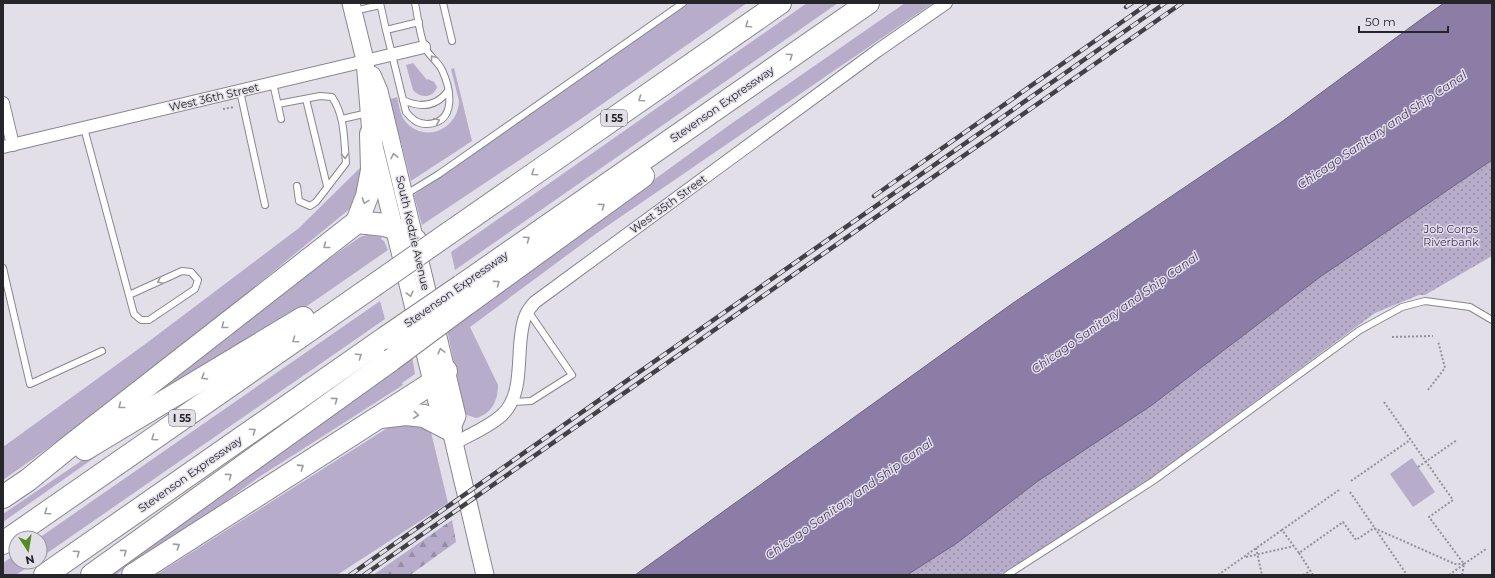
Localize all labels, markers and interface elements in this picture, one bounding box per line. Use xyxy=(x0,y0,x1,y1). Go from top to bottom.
scale bar xyxy=(1359,8,1448,34)
text: 50 m xyxy=(1365,14,1396,29)
one-way arrow xyxy=(745,20,752,28)
one-way arrow xyxy=(786,54,793,61)
one-way arrow xyxy=(431,56,438,63)
street label: Stevenson Expressway xyxy=(667,63,777,145)
water label: Chicago Sanitary and Ship Canal xyxy=(1294,67,1470,192)
street label: West 36th Street xyxy=(168,80,261,114)
one-way arrow xyxy=(638,94,645,102)
road number: I 55 xyxy=(601,110,627,126)
one-way arrow xyxy=(433,117,440,125)
one-way arrow xyxy=(341,153,350,159)
one-way arrow xyxy=(391,153,399,159)
one-way arrow xyxy=(532,168,539,175)
street label: West 35th Street xyxy=(627,171,709,237)
street label: South Kedzie Avenue xyxy=(393,174,433,292)
one-way arrow xyxy=(361,197,370,204)
one-way arrow xyxy=(598,204,605,211)
park label: Job Corps Riverbank xyxy=(1423,222,1479,249)
one-way arrow xyxy=(523,237,530,244)
one-way arrow xyxy=(324,241,331,248)
street label: Stevenson Expressway xyxy=(401,248,511,330)
water label: Chicago Sanitary and Ship Canal xyxy=(1028,248,1202,376)
one-way arrow xyxy=(156,276,164,284)
one-way arrow xyxy=(493,280,500,287)
one-way arrow xyxy=(406,290,414,297)
one-way arrow xyxy=(221,321,228,328)
one-way arrow xyxy=(292,335,299,343)
one-way arrow xyxy=(437,347,446,354)
one-way arrow xyxy=(355,354,362,361)
one-way arrow xyxy=(201,373,208,380)
one-way arrow xyxy=(330,398,337,405)
one-way arrow xyxy=(119,401,126,408)
road number: I 55 xyxy=(169,410,195,426)
one-way arrow xyxy=(413,410,419,419)
one-way arrow xyxy=(248,429,255,436)
street label: Stevenson Expressway xyxy=(135,433,245,515)
one-way arrow xyxy=(151,433,158,441)
water label: Chicago Sanitary and Ship Canal xyxy=(762,434,936,562)
one-way arrow xyxy=(297,464,304,472)
one-way arrow xyxy=(225,474,232,481)
one-way arrow xyxy=(44,507,51,515)
north arrow xyxy=(8,530,48,570)
one-way arrow xyxy=(173,544,180,551)
one-way arrow xyxy=(73,550,80,558)
one-way arrow xyxy=(119,550,126,557)
text: N xyxy=(24,552,36,568)

